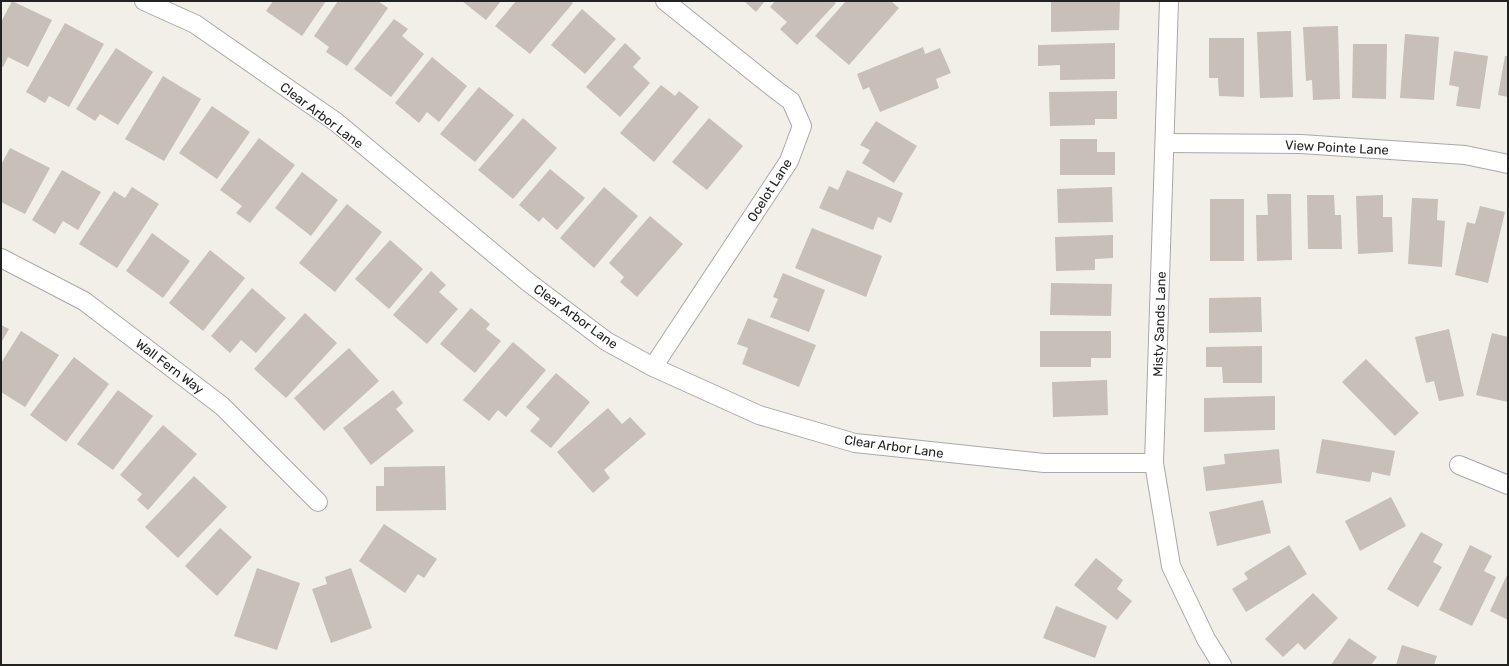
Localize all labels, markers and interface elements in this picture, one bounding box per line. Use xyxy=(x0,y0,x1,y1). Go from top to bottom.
street label: Clear Arbor Lane xyxy=(277,79,366,152)
street label: View Pointe Lane xyxy=(1285,137,1389,158)
street label: Ocelot Lane xyxy=(744,156,795,225)
street label: Misty Sands Lane xyxy=(1150,271,1169,377)
street label: Clear Arbor Lane xyxy=(531,281,621,352)
street label: Wall Fern Way xyxy=(133,336,207,397)
street label: Clear Arbor Lane xyxy=(843,432,945,461)

